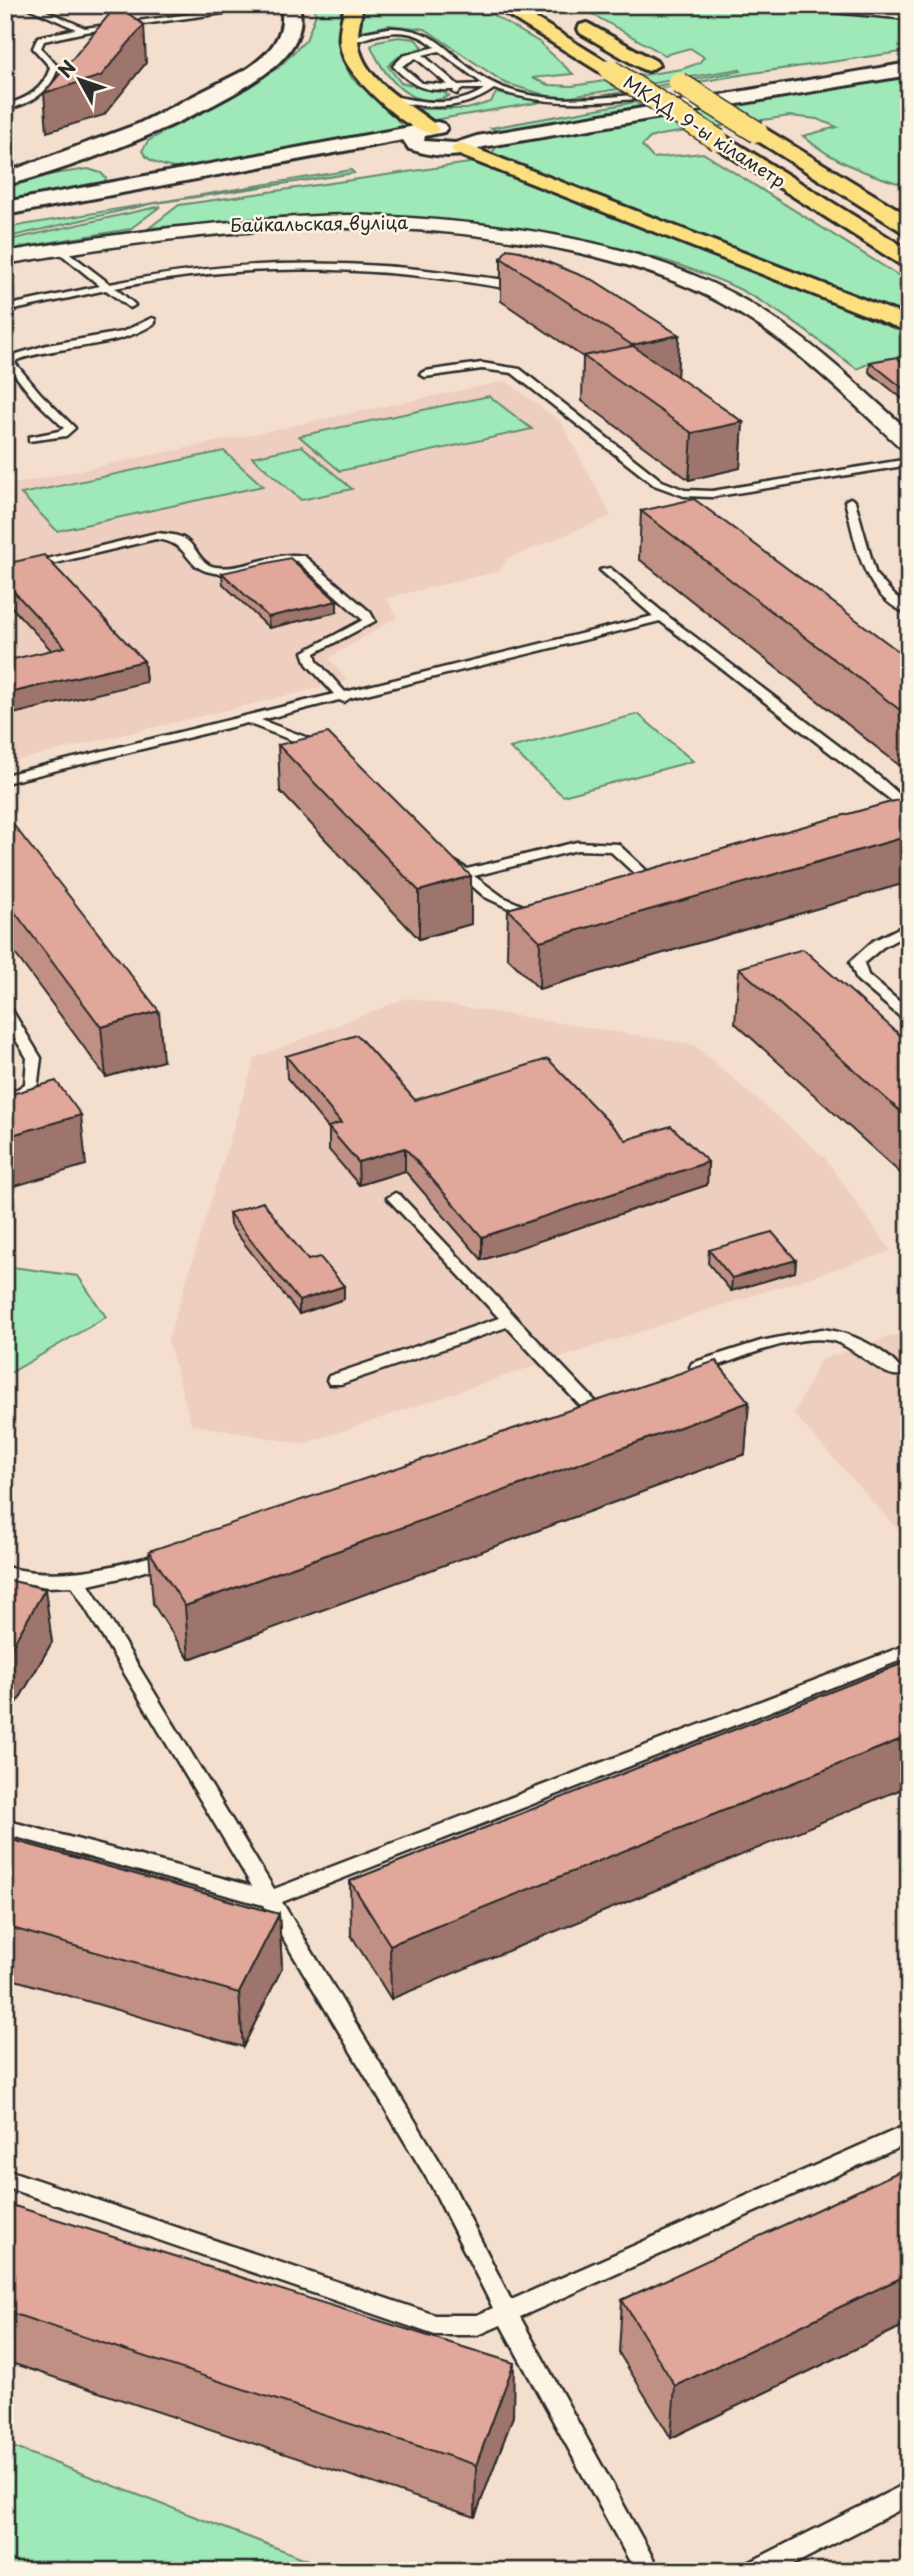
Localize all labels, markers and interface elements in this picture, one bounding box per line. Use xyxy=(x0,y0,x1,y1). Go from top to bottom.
north arrow xyxy=(46,46,116,116)
text: N xyxy=(51,54,82,83)
street label: МКАД, 9-ы кіламетр xyxy=(618,68,792,194)
street label: Байкальская вуліца xyxy=(230,208,408,238)

